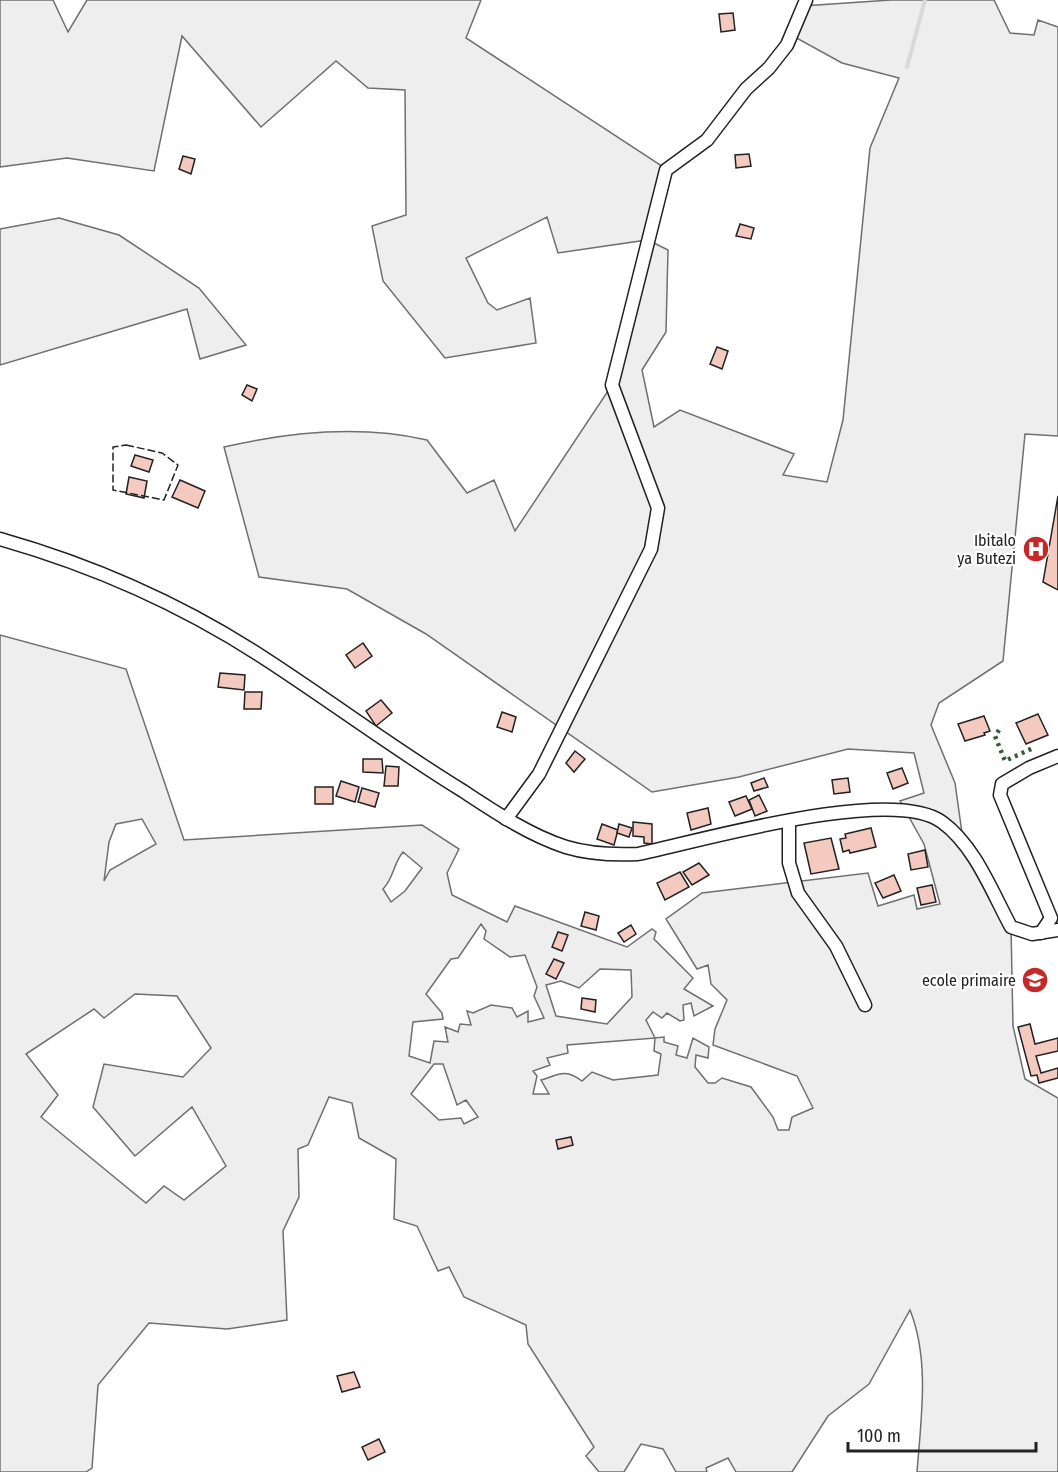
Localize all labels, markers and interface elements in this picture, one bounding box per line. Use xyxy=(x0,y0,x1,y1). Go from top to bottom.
place label: Ibitalo ya Butezi xyxy=(957,531,1016,568)
hospital icon: Ibitalo ya Butezi xyxy=(1021,534,1051,564)
school or university icon: ecole primaire xyxy=(1020,965,1050,995)
place label: ecole primaire xyxy=(922,971,1016,990)
scale bar xyxy=(848,1415,1036,1453)
text: 100 m xyxy=(857,1425,901,1447)

